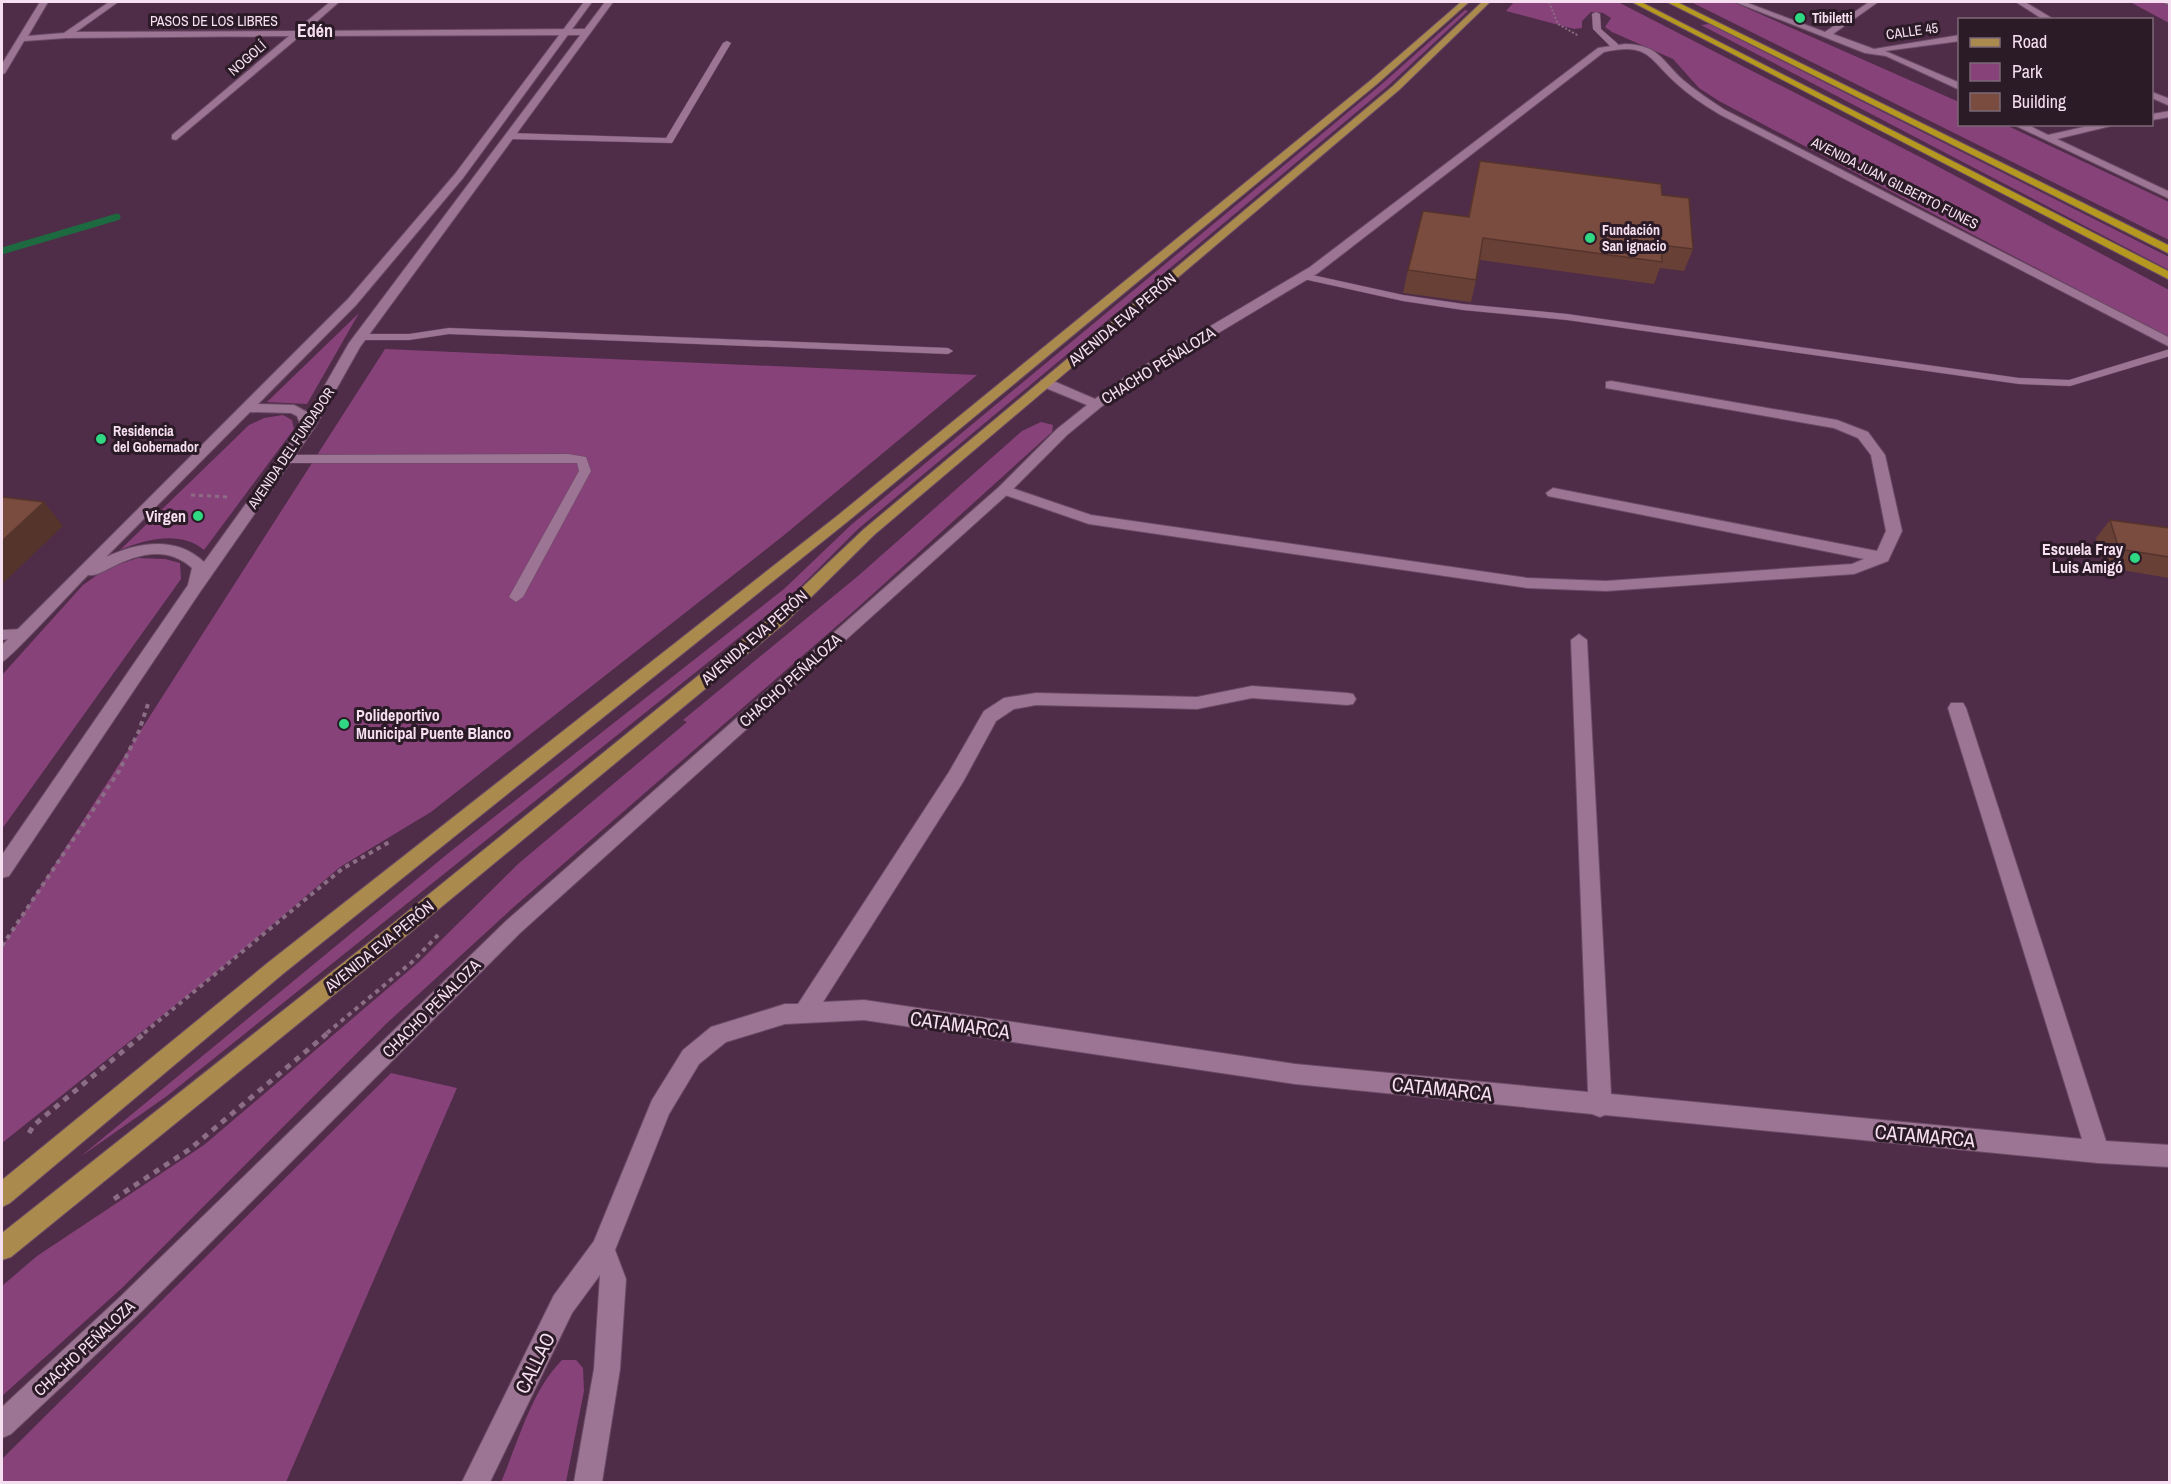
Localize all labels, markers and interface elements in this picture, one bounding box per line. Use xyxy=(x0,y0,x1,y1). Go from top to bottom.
place label: Tibiletti xyxy=(1812,9,1853,27)
marker: Tibiletti xyxy=(1793,11,1807,25)
street label: PASOS DE LOS LIBRES xyxy=(150,12,278,30)
district label: Edén xyxy=(297,18,333,43)
street label: CALLE 45 xyxy=(1885,18,1939,44)
legend xyxy=(1958,18,2153,126)
text: Road xyxy=(2012,29,2047,54)
street label: NOGOLÍ xyxy=(224,36,270,79)
text: Park xyxy=(2012,59,2043,84)
text: Building xyxy=(2012,89,2067,114)
street label: AVENIDA JUAN GILBERTO FUNES xyxy=(1808,133,1982,233)
place label: Fundación San ignacio xyxy=(1602,221,1666,255)
marker: Fundación San ignacio xyxy=(1583,231,1597,245)
street label: AVENIDA EVA PERÓN xyxy=(1063,267,1181,371)
street label: CHACHO PEÑALOZA xyxy=(1097,321,1219,409)
street label: AVENIDA DEL FUNDADOR xyxy=(243,384,338,513)
place label: Residencia del Gobernador xyxy=(113,422,199,456)
marker: Residencia del Gobernador xyxy=(94,432,108,446)
place label: Virgen xyxy=(145,505,186,527)
marker: Virgen xyxy=(191,509,205,523)
place label: Escuela Fray Luis Amigó xyxy=(2042,538,2124,578)
marker: Escuela Fray Luis Amigó xyxy=(2128,551,2142,565)
street label: AVENIDA EVA PERÓN xyxy=(695,585,812,690)
street label: CHACHO PEÑALOZA xyxy=(734,628,846,732)
place label: Polideportivo Municipal Puente Blanco xyxy=(356,704,511,744)
marker: Polideportivo Municipal Puente Blanco xyxy=(337,717,351,731)
street label: AVENIDA EVA PERÓN xyxy=(319,895,438,997)
street label: CHACHO PEÑALOZA xyxy=(377,954,485,1062)
street label: CATAMARCA xyxy=(908,1004,1012,1045)
street label: CATAMARCA xyxy=(1391,1070,1494,1107)
street label: CATAMARCA xyxy=(1874,1118,1976,1153)
street label: CHACHO PEÑALOZA xyxy=(29,1295,139,1401)
street label: CALLAO xyxy=(508,1328,561,1398)

